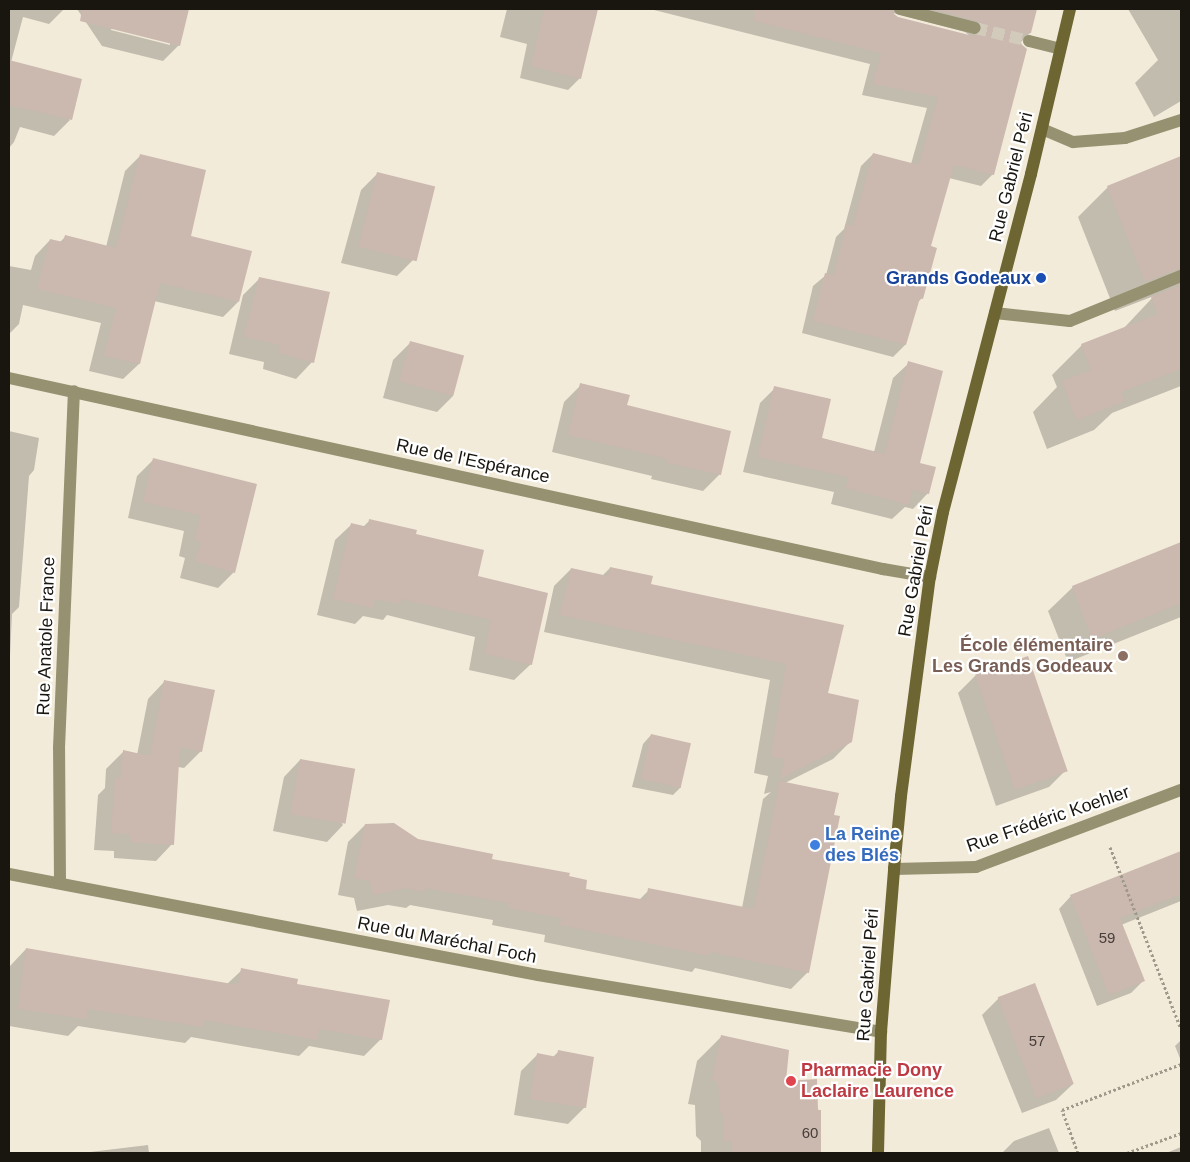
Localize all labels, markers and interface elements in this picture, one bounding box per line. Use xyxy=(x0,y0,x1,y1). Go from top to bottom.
street label: Rue Gabriel Péri xyxy=(984,110,1038,244)
place label: Grands Godeaux xyxy=(886,267,1031,289)
marker: Grands Godeaux xyxy=(1035,272,1047,284)
street label: Rue de l'Espérance xyxy=(394,434,552,488)
street label: Rue Gabriel Péri xyxy=(894,504,938,638)
street label: Rue Anatole France xyxy=(32,556,60,716)
place label: École élémentaire Les Grands Godeaux xyxy=(932,635,1113,678)
marker: École élémentaire Les Grands Godeaux xyxy=(1117,650,1129,662)
street label: Rue Frédéric Koehler xyxy=(964,781,1132,857)
place label: La Reine des Blés xyxy=(825,824,900,866)
marker: La Reine des Blés xyxy=(809,839,821,851)
street label: Rue Gabriel Péri xyxy=(853,908,883,1042)
street label: Rue du Maréchal Foch xyxy=(356,912,538,968)
house number: 59 xyxy=(1099,929,1115,947)
house number: 57 xyxy=(1029,1032,1045,1050)
place label: Pharmacie Dony Laclaire Laurence xyxy=(801,1060,954,1102)
marker: Pharmacie Dony Laclaire Laurence xyxy=(785,1075,797,1087)
house number: 60 xyxy=(802,1124,818,1142)

